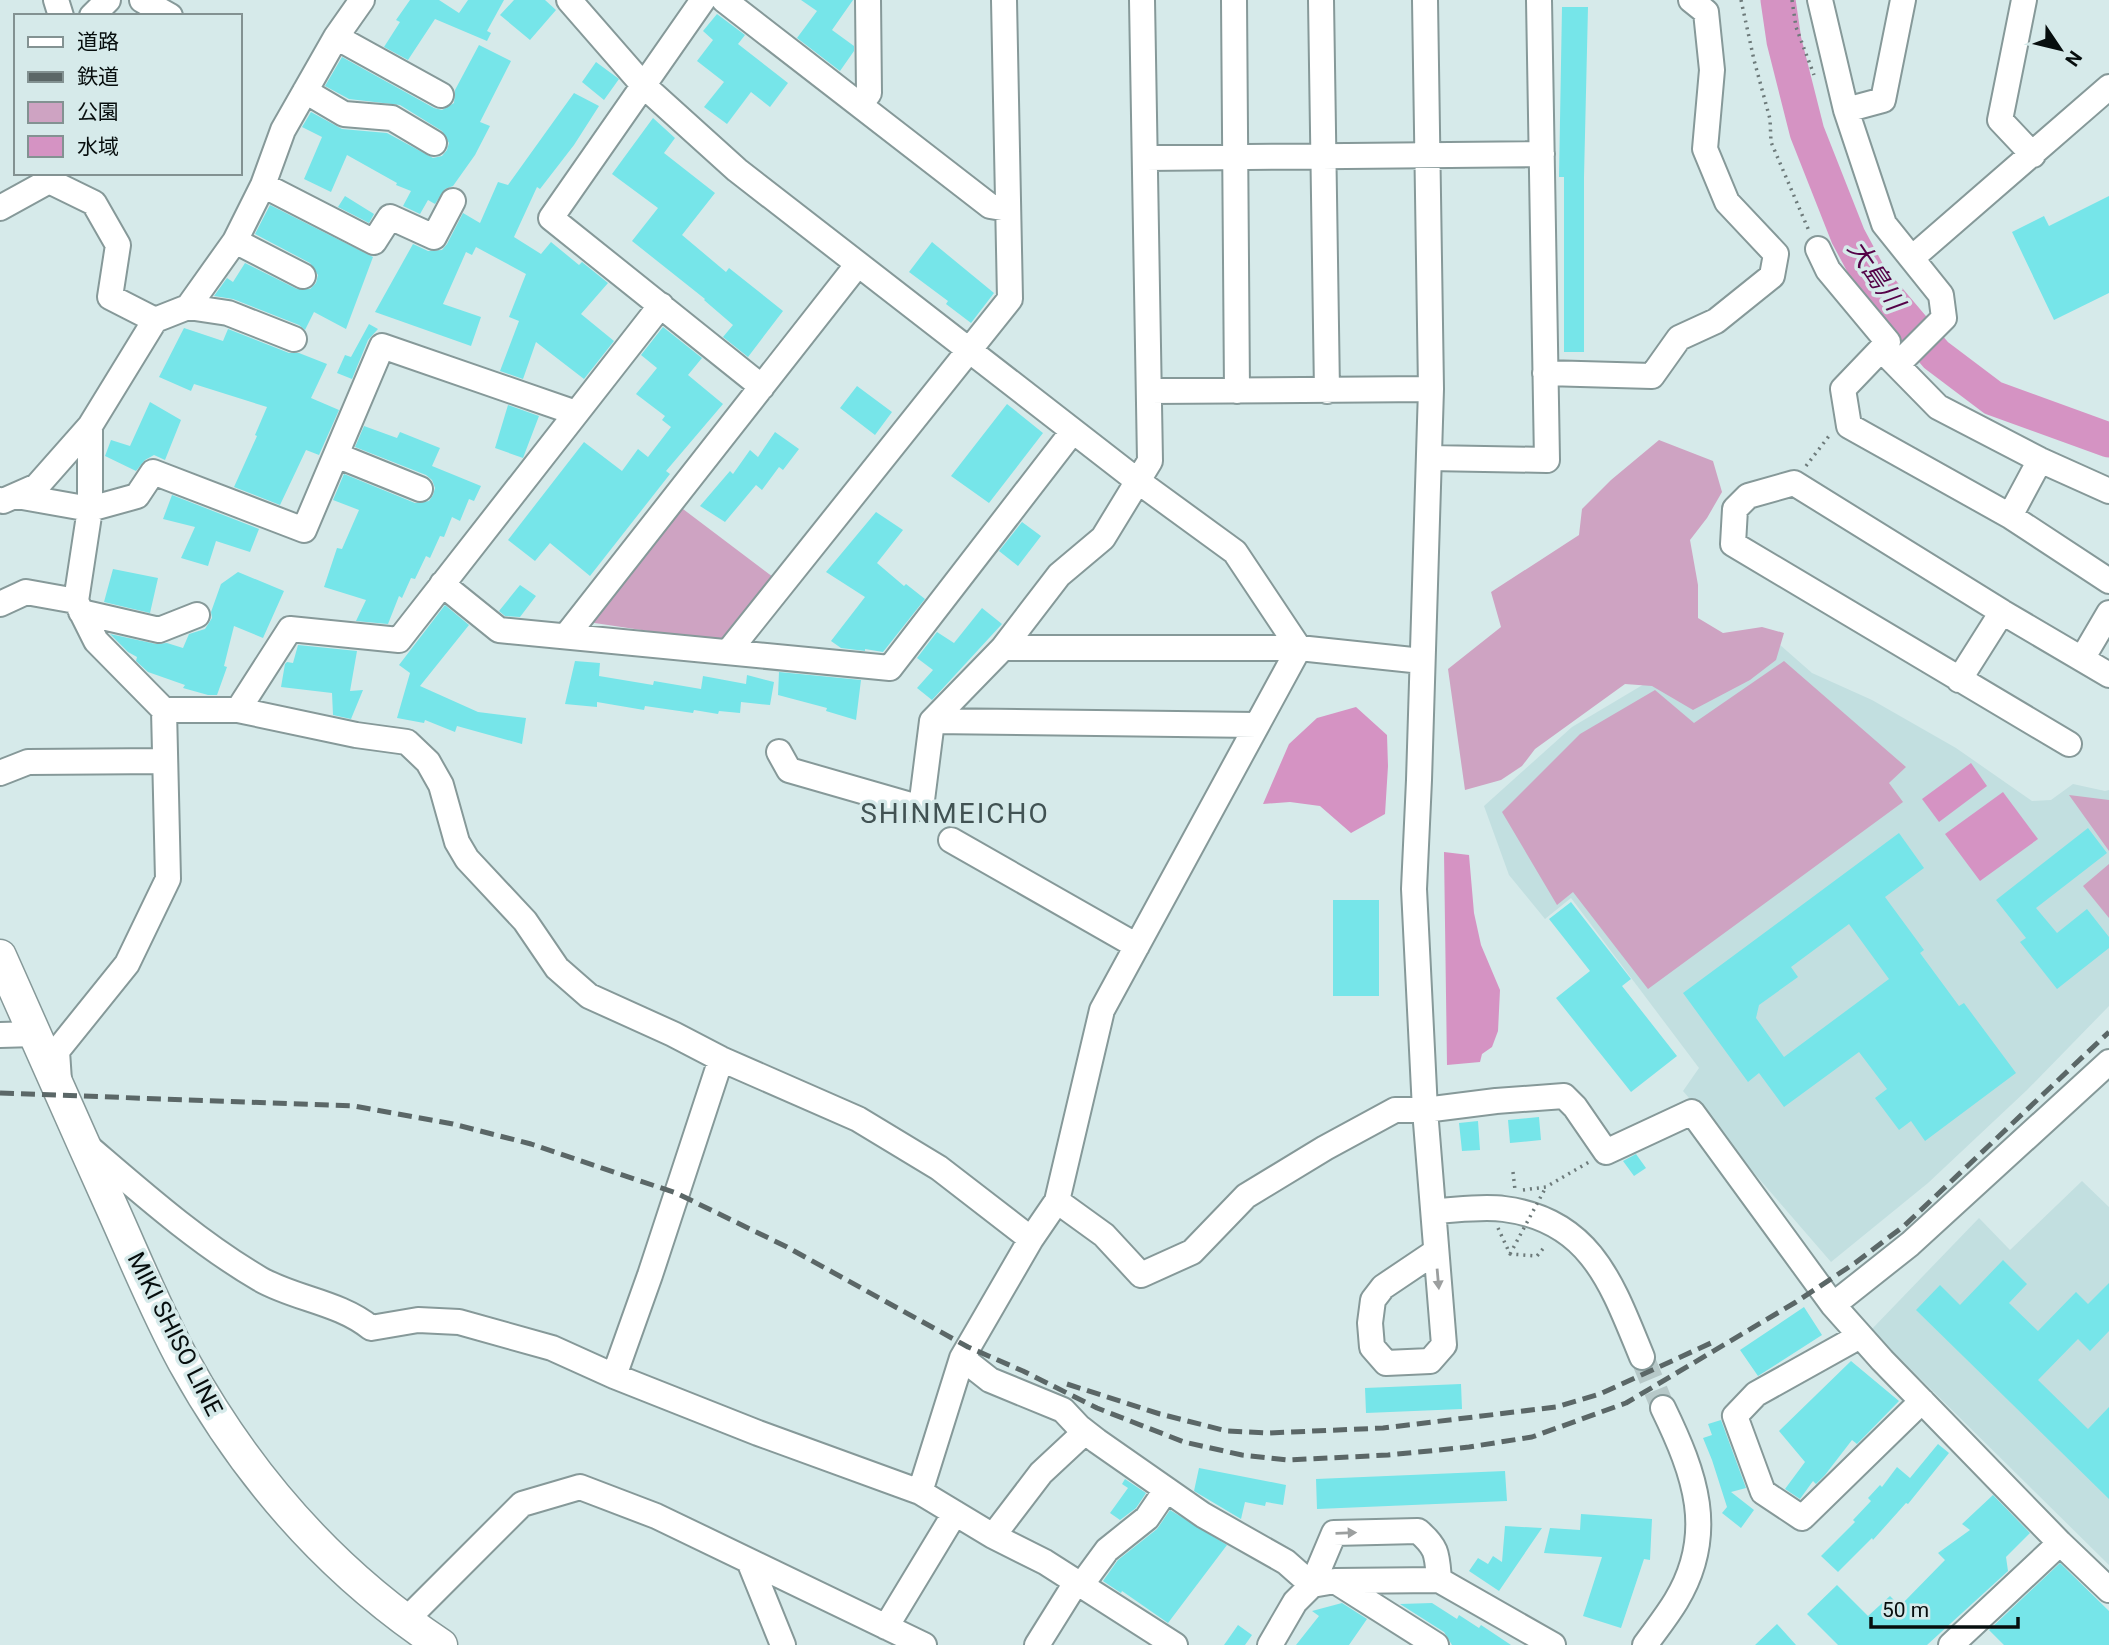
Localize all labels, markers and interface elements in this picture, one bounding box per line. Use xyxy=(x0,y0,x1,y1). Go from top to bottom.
legend xyxy=(14,14,242,175)
north arrow xyxy=(2025,14,2095,84)
text: 道路 xyxy=(77,30,119,54)
text: N xyxy=(2060,46,2087,71)
text: 鉄道 xyxy=(77,65,119,89)
text: 公園 xyxy=(77,100,119,124)
text: 水域 xyxy=(77,135,119,159)
water label: 大島川 xyxy=(1842,234,1912,318)
district label: SHINMEICHO xyxy=(860,797,1050,830)
street label: MIKI SHISO LINE xyxy=(122,1248,228,1420)
one-way arrow xyxy=(1433,1268,1444,1290)
one-way arrow xyxy=(1335,1527,1357,1539)
scale bar xyxy=(1871,1586,2018,1630)
text: 50 m xyxy=(1882,1598,1929,1622)

